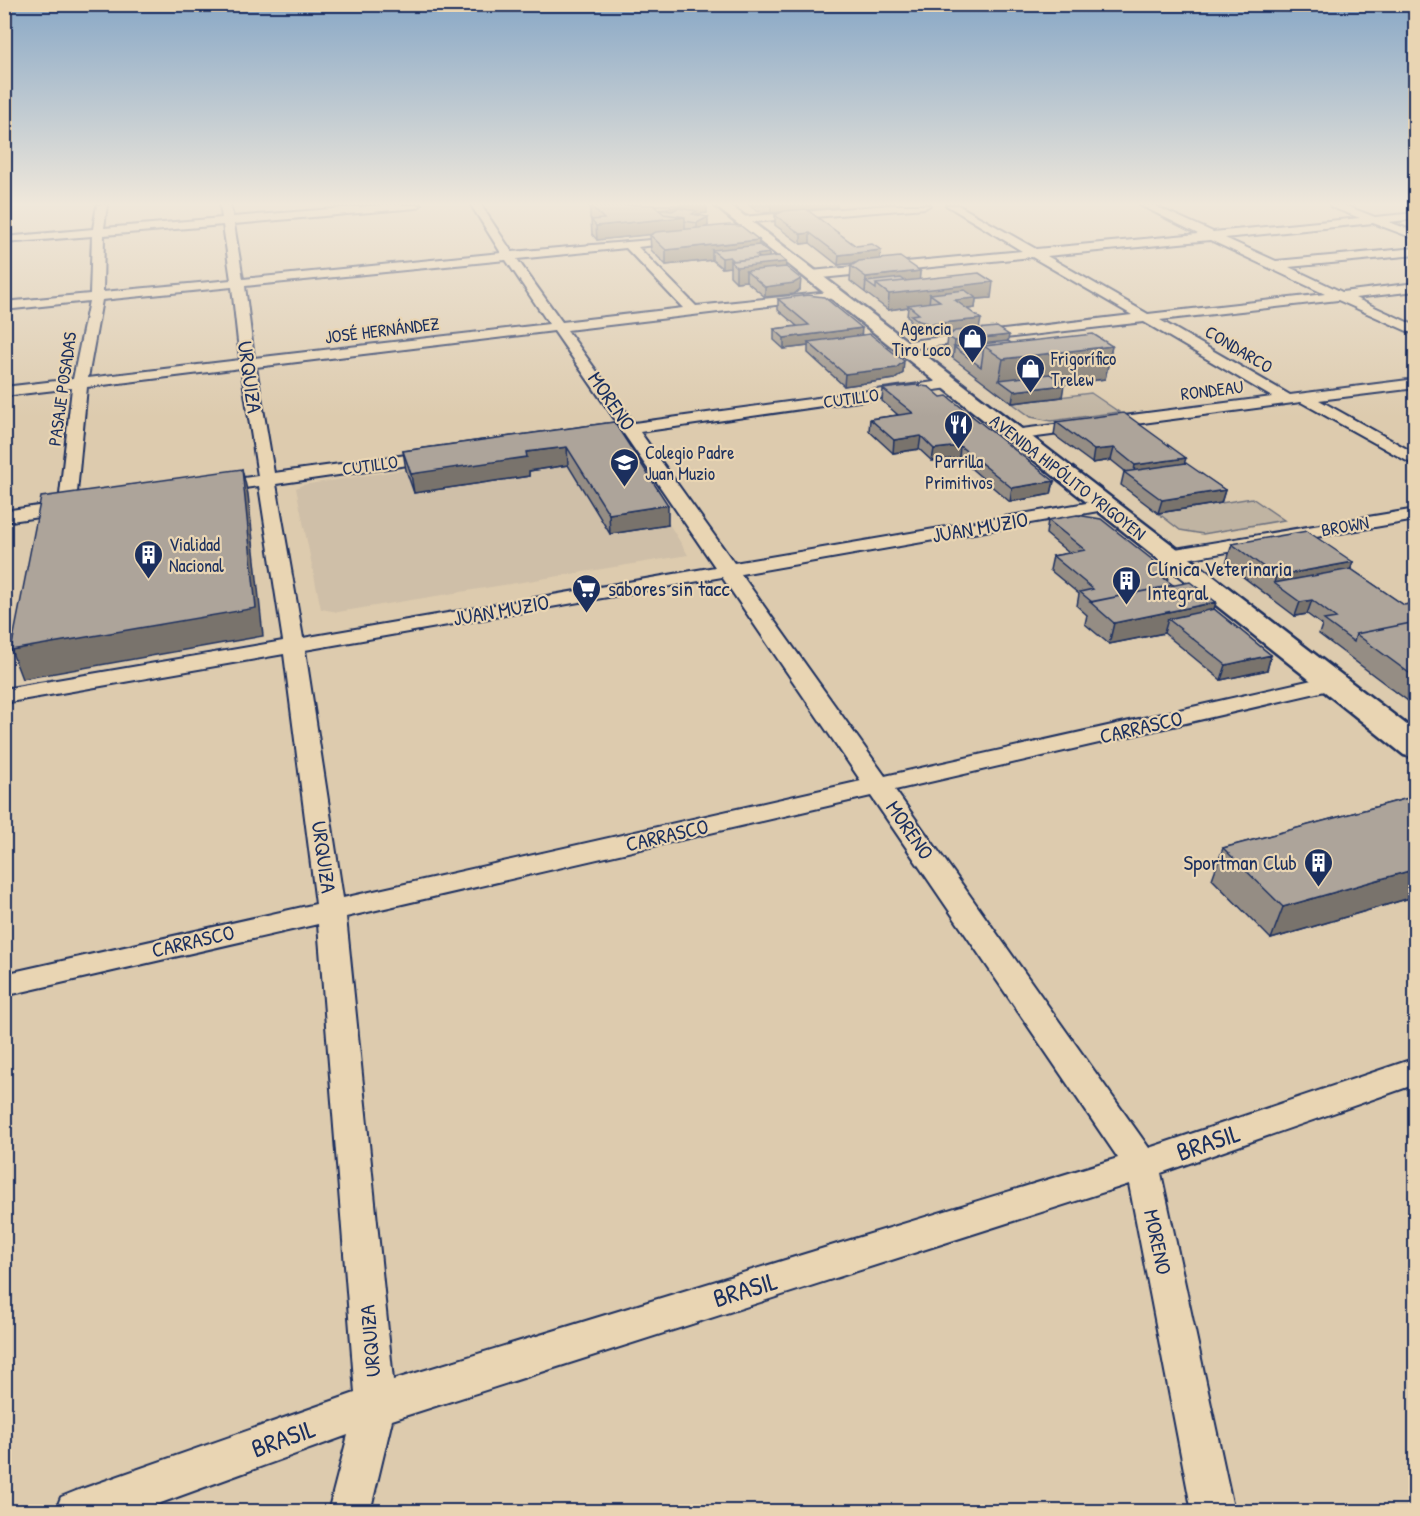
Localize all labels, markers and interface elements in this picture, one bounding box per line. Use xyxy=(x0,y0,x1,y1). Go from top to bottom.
street label: JOSÉ HERNÁNDEZ xyxy=(323,311,441,349)
place label: Agencia Tiro Loco xyxy=(892,316,951,362)
street label: CONDARCO xyxy=(1200,319,1278,379)
shop icon: Agencia Tiro Loco xyxy=(956,322,988,364)
street label: PASAJE POSADAS xyxy=(42,331,82,447)
street label: URQUIZA xyxy=(231,339,269,415)
place label: Frigorífico Trelew xyxy=(1050,346,1116,392)
shop icon: Frigorífico Trelew xyxy=(1014,352,1046,394)
street label: MORENO xyxy=(581,366,643,436)
street label: RONDEAU xyxy=(1179,374,1245,406)
street label: CUTILLO xyxy=(822,382,880,414)
restaurant icon: Parrilla Primitivos xyxy=(943,408,975,450)
street label: AVENIDA HIPÓLITO YRIGOYEN xyxy=(985,408,1151,546)
place label: Colegio Padre Juan Muzio xyxy=(645,440,734,486)
school or university icon: Colegio Padre Juan Muzio xyxy=(608,446,640,488)
street label: CUTILLO xyxy=(341,449,399,481)
place label: Parrilla Primitivos xyxy=(925,449,993,495)
street label: JUAN MUZIO xyxy=(930,504,1030,550)
street label: BROWN xyxy=(1319,510,1371,542)
place label: Vialidad Nacional xyxy=(169,532,224,578)
building icon: Vialidad Nacional xyxy=(132,538,164,580)
place label: Clínica Veterinaria Integral xyxy=(1147,554,1291,607)
building icon: Clínica Veterinaria Integral xyxy=(1110,564,1142,606)
supermarket icon: sabores sin tacc xyxy=(571,572,603,614)
place label: sabores sin tacc xyxy=(608,574,731,603)
street label: JUAN MUZIO xyxy=(451,587,551,633)
street label: CARRASCO xyxy=(1097,703,1185,751)
street label: MORENO xyxy=(879,795,941,865)
street label: CARRASCO xyxy=(623,811,711,859)
street label: URQUIZA xyxy=(305,819,343,895)
building icon: Sportman Club xyxy=(1302,846,1334,888)
place label: Sportman Club xyxy=(1184,848,1297,877)
street label: CARRASCO xyxy=(149,917,237,965)
street label: BRASIL xyxy=(1171,1115,1245,1169)
street label: MORENO xyxy=(1137,1207,1179,1277)
street label: BRASIL xyxy=(709,1263,781,1315)
street label: URQUIZA xyxy=(352,1304,388,1378)
street label: BRASIL xyxy=(246,1410,320,1466)

